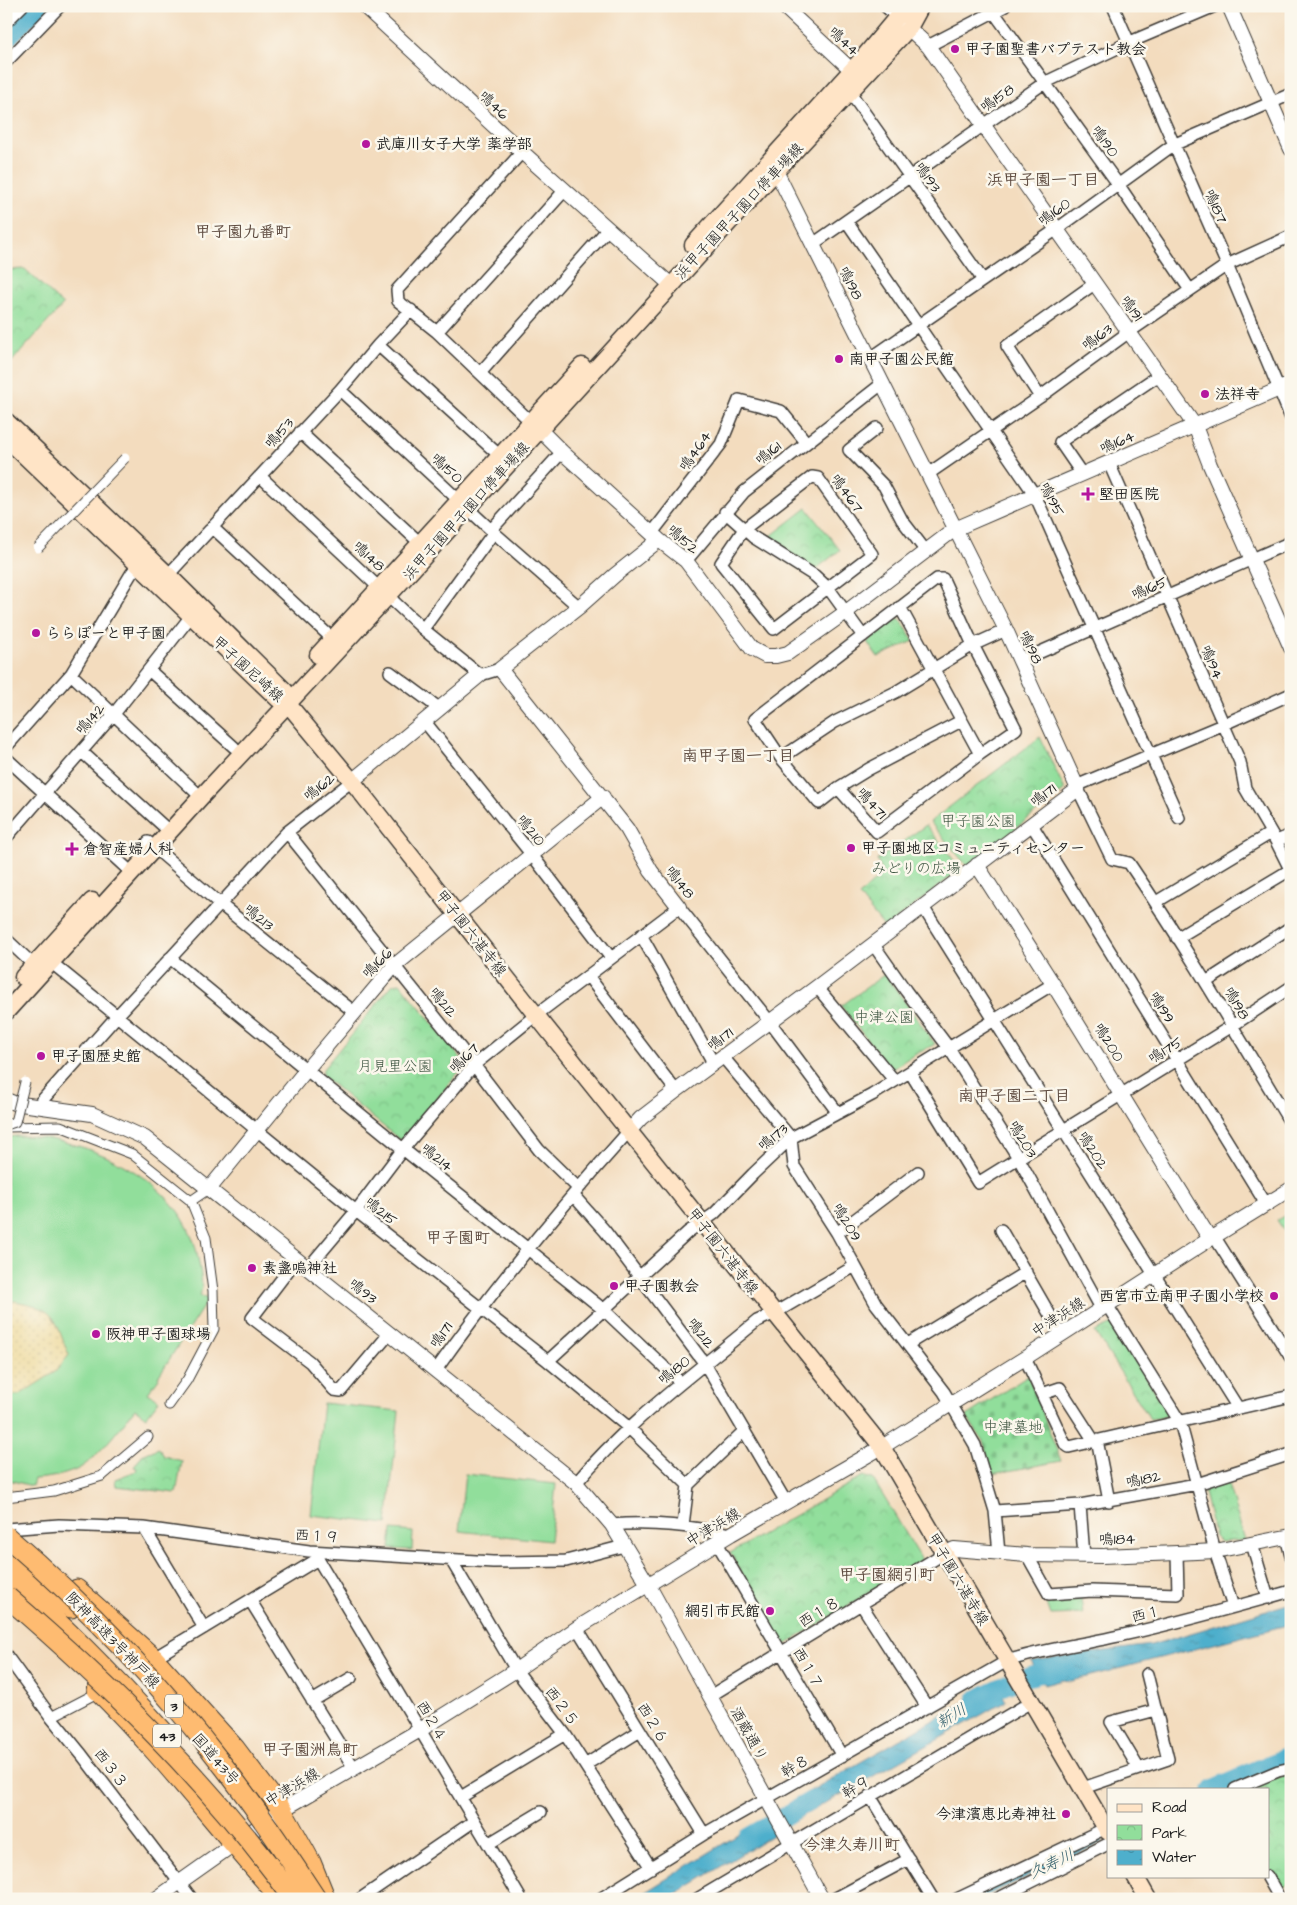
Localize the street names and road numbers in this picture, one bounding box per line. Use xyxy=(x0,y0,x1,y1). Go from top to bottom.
street label: 鳴44 xyxy=(824,22,864,61)
street label: 鳴158 xyxy=(976,79,1019,118)
street label: 鳴46 xyxy=(474,86,514,125)
street label: 鳴190 xyxy=(1086,121,1124,162)
street label: 浜甲子園甲子園口停車場線 xyxy=(670,138,808,284)
street label: 鳴193 xyxy=(909,158,946,197)
street label: 鳴187 xyxy=(1199,186,1232,227)
street label: 鳴160 xyxy=(1034,193,1075,231)
street label: 鳴198 xyxy=(833,263,868,304)
street label: 鳴191 xyxy=(1115,291,1148,326)
street label: 鳴163 xyxy=(1077,319,1117,356)
street label: 鳴153 xyxy=(260,413,299,453)
street label: 鳴164 xyxy=(1096,426,1138,459)
street label: 鳴464 xyxy=(674,427,717,476)
street label: 鳴161 xyxy=(751,436,786,470)
street label: 浜甲子園甲子園口停車場線 xyxy=(398,437,534,585)
street label: 鳴150 xyxy=(426,448,468,489)
street label: 鳴467 xyxy=(825,469,868,517)
street label: 鳴195 xyxy=(1034,478,1069,520)
street label: 鳴152 xyxy=(662,519,703,560)
street label: 鳴148 xyxy=(348,536,389,577)
street label: 鳴165 xyxy=(1128,571,1171,605)
street label: 鳴198 xyxy=(1014,627,1048,668)
street label: 甲子園尼崎線 xyxy=(207,631,288,707)
street label: 鳴194 xyxy=(1195,642,1228,683)
street label: 鳴142 xyxy=(71,699,110,740)
street label: 鳴162 xyxy=(299,768,340,806)
street label: 鳴171 xyxy=(1026,779,1061,812)
street label: 鳴471 xyxy=(852,783,892,824)
street label: 鳴210 xyxy=(511,810,550,851)
street label: 鳴148 xyxy=(660,861,699,904)
street label: 甲子園六湛寺線 xyxy=(430,885,511,981)
street label: 鳴213 xyxy=(239,899,278,936)
street label: 鳴166 xyxy=(357,943,398,983)
street label: 鳴212 xyxy=(424,982,462,1022)
street label: 鳴198 xyxy=(1219,983,1255,1024)
street label: 鳴199 xyxy=(1144,987,1179,1027)
street label: 鳴200 xyxy=(1088,1019,1129,1066)
street label: 鳴171 xyxy=(703,1023,738,1056)
street label: 鳴175 xyxy=(1144,1032,1187,1069)
street label: 鳴167 xyxy=(444,1038,484,1078)
street label: 鳴203 xyxy=(1003,1116,1042,1162)
street label: 鳴173 xyxy=(754,1118,793,1156)
street label: 鳴202 xyxy=(1072,1127,1113,1174)
street label: 鳴214 xyxy=(416,1138,457,1177)
street label: 鳴215 xyxy=(360,1192,402,1231)
street label: 鳴209 xyxy=(827,1199,866,1245)
street label: 甲子園六湛寺線 xyxy=(682,1203,763,1299)
street label: 鳴93 xyxy=(344,1274,382,1309)
street label: 中津浜線 xyxy=(1027,1292,1089,1343)
street label: 鳴212 xyxy=(682,1313,719,1354)
street label: 鳴171 xyxy=(425,1318,458,1353)
street label: 鳴180 xyxy=(654,1351,695,1390)
street label: 鳴182 xyxy=(1124,1466,1163,1493)
street label: 中津浜線 xyxy=(682,1503,744,1552)
street label: 西１９ xyxy=(294,1524,340,1549)
street label: 甲子園六湛寺線 xyxy=(922,1529,994,1630)
street label: 鳴184 xyxy=(1098,1529,1136,1550)
street label: 阪神高速3号神戸線 xyxy=(61,1587,165,1694)
street label: 西１８ xyxy=(795,1592,844,1633)
street label: 西１ xyxy=(1129,1601,1163,1628)
street label: 西１７ xyxy=(787,1644,828,1693)
street label: 西２５ xyxy=(540,1682,584,1731)
road number: 3 xyxy=(165,1694,183,1718)
street label: 西２４ xyxy=(411,1697,452,1746)
street label: 西２６ xyxy=(632,1699,673,1748)
street label: 酒蔵通り xyxy=(725,1703,772,1766)
road number: 43 xyxy=(153,1724,181,1748)
street label: 国道43号 xyxy=(187,1729,244,1790)
street label: 西３３ xyxy=(89,1744,133,1793)
street label: 幹８ xyxy=(777,1750,813,1783)
street label: 中津浜線 xyxy=(261,1763,323,1812)
street label: 幹９ xyxy=(838,1771,874,1804)

